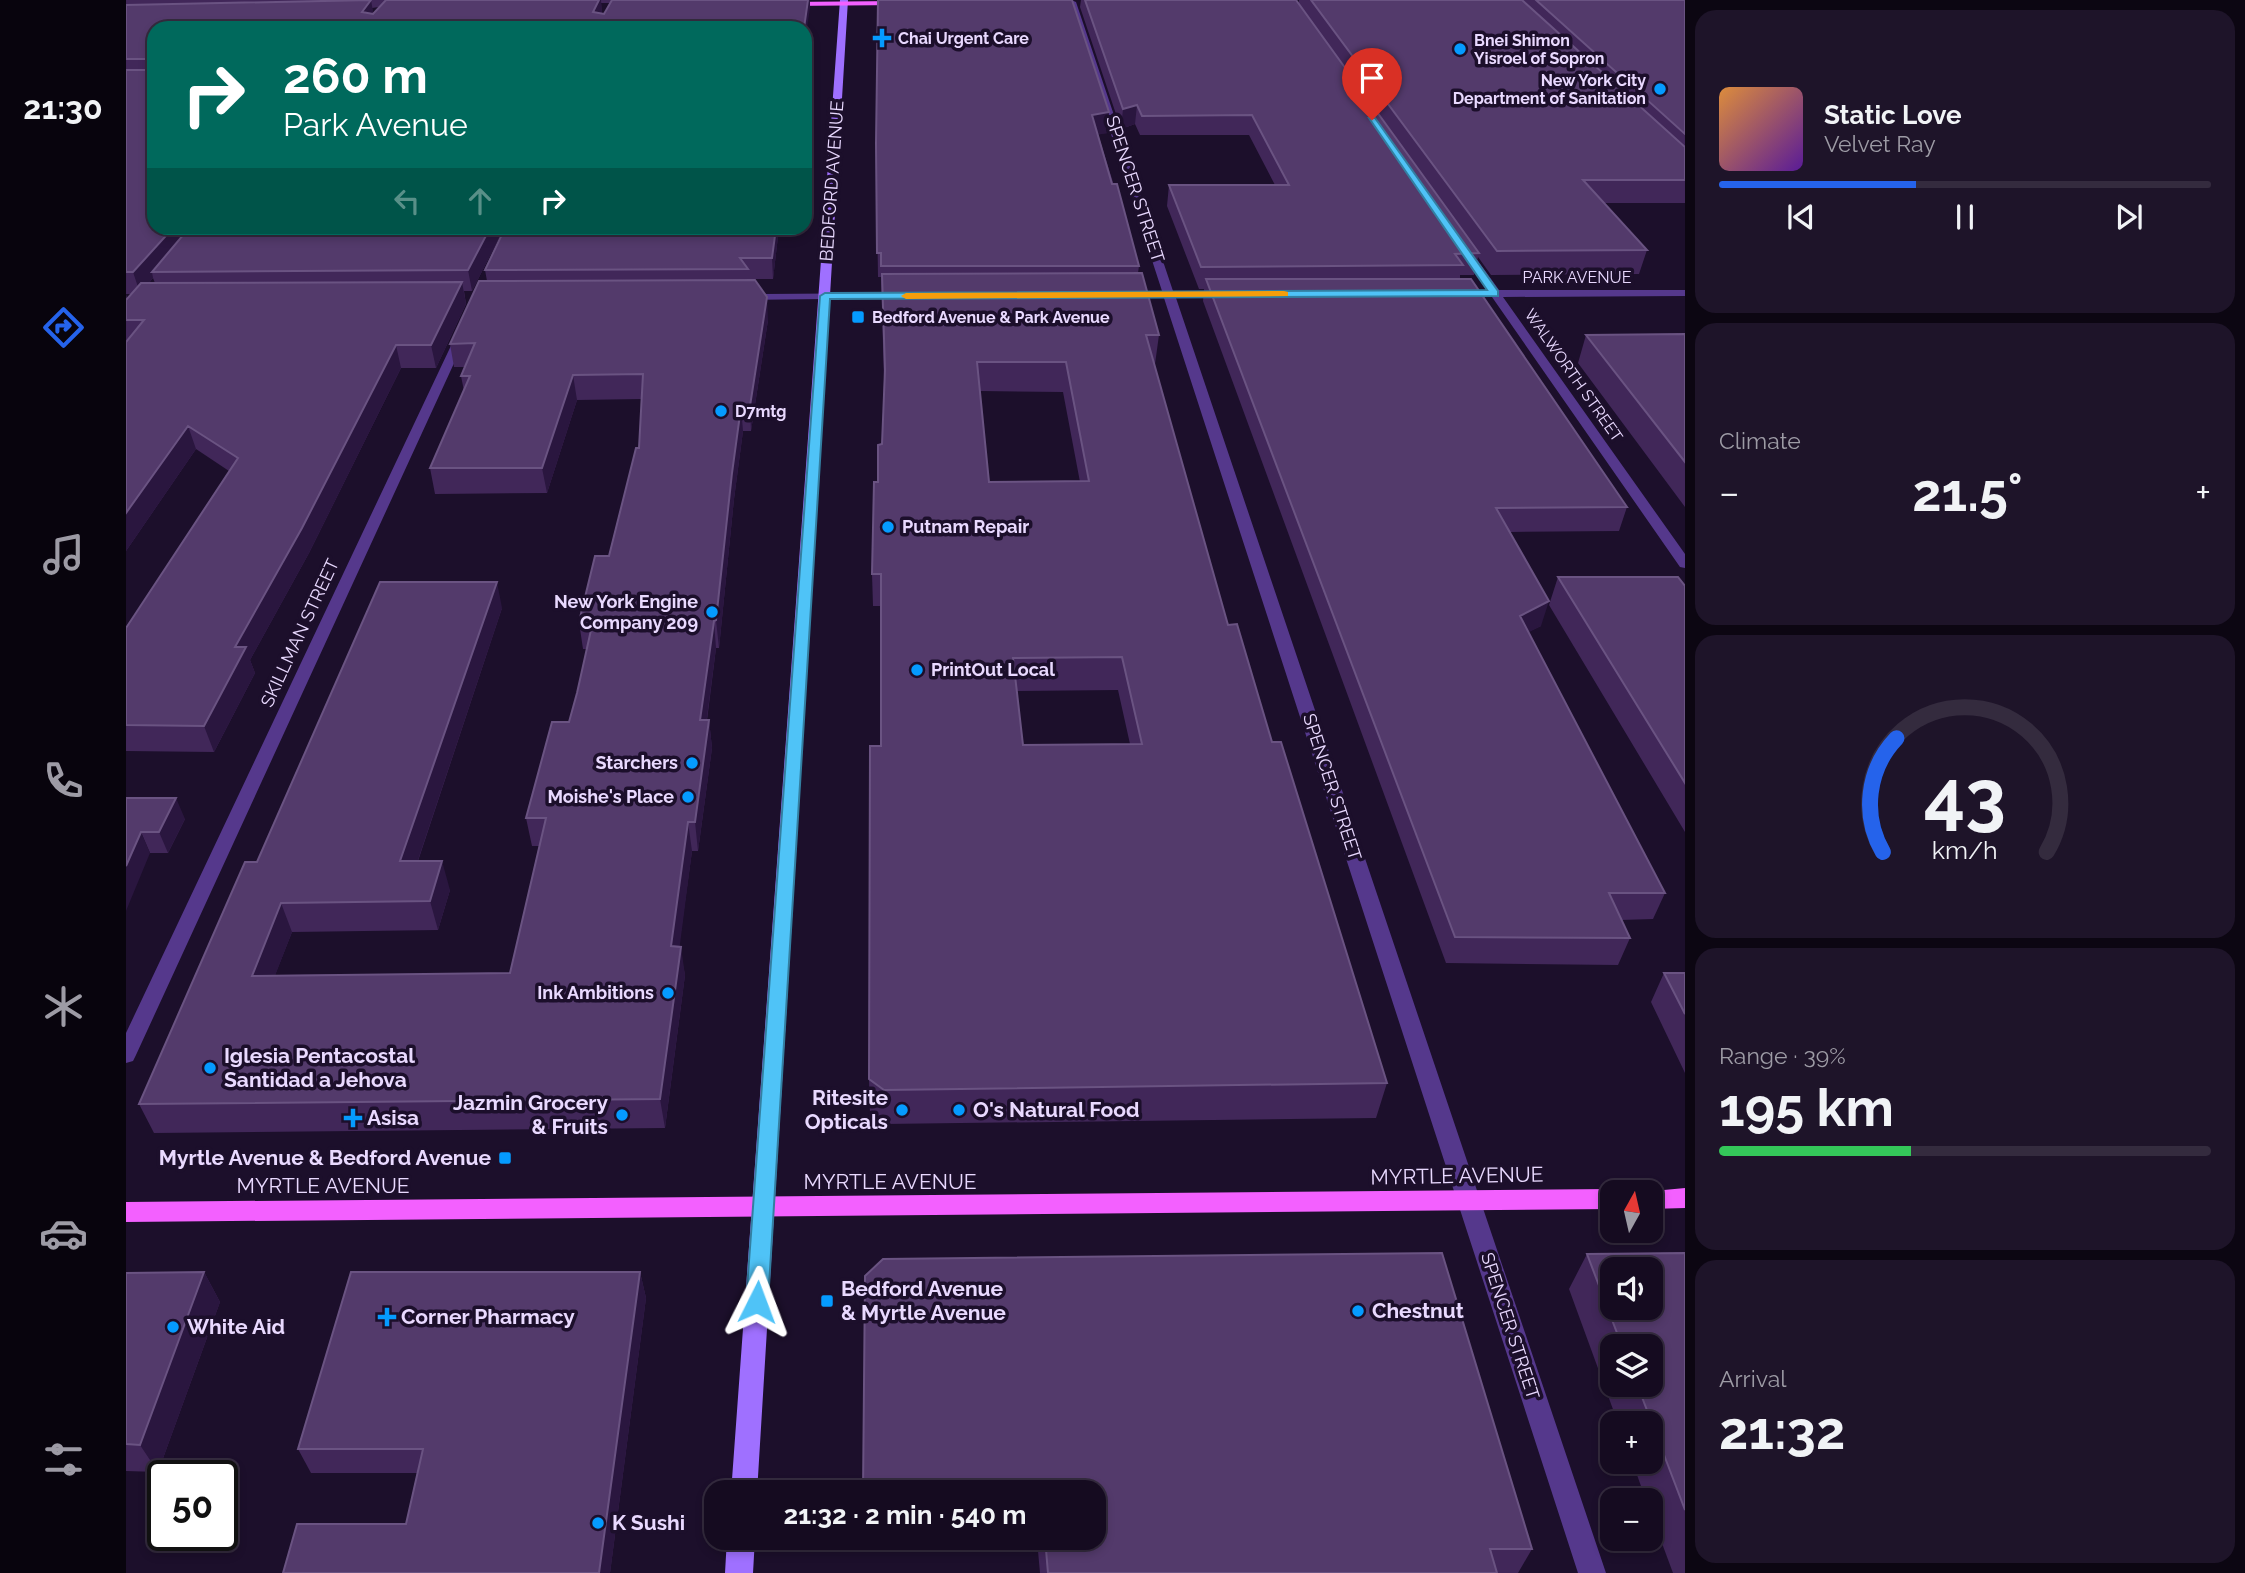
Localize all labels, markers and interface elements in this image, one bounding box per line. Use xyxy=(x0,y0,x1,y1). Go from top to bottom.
marker: Chai Urgent Care xyxy=(872,28,892,48)
place label: Chai Urgent Care xyxy=(898,29,1029,48)
place label: Bnei Shimon Yisroel of Sopron xyxy=(1474,31,1605,68)
marker: Bnei Shimon Yisroel of Sopron xyxy=(1452,41,1468,57)
text: 260 m xyxy=(283,47,428,104)
pin xyxy=(1342,48,1402,120)
icon: right xyxy=(168,49,259,140)
icon: arrive xyxy=(1353,59,1391,97)
place label: New York City Department of Sanitation xyxy=(1453,71,1646,108)
marker: New York City Department of Sanitation xyxy=(1652,81,1668,97)
text: 21:30 xyxy=(23,89,103,126)
street label: BEDFORD AVENUE xyxy=(815,100,848,262)
text: Static Love xyxy=(1824,100,1962,130)
text: Park Avenue xyxy=(283,106,468,143)
street label: SPENCER STREET xyxy=(1102,113,1169,265)
text: Velvet Ray xyxy=(1824,130,1936,157)
icon: left xyxy=(388,182,426,220)
icon: ahead xyxy=(461,182,499,220)
icon: right xyxy=(534,182,572,220)
icon: previous xyxy=(1782,198,1820,236)
icon: pause xyxy=(1946,198,1984,236)
icon: next xyxy=(2110,198,2148,236)
street label: PARK AVENUE xyxy=(1523,268,1632,287)
icon: directions xyxy=(39,303,88,352)
street label: WALWORTH STREET xyxy=(1521,305,1627,446)
place label: Bedford Avenue & Park Avenue xyxy=(872,308,1110,327)
marker: Bedford Avenue & Park Avenue xyxy=(850,309,866,325)
place label: D7mtg xyxy=(735,402,787,421)
marker: D7mtg xyxy=(713,403,729,419)
text: Climate xyxy=(1719,427,1801,454)
text: 21.5° xyxy=(1912,462,2023,523)
text: − xyxy=(1719,470,1739,515)
text: + xyxy=(2195,470,2211,515)
place label: Putnam Repair xyxy=(902,516,1029,537)
marker: Putnam Repair xyxy=(880,519,896,535)
icon: music xyxy=(39,530,88,579)
street label: SKILLMAN STREET xyxy=(256,555,343,710)
place label: New York Engine Company 209 xyxy=(554,591,698,633)
marker: New York Engine Company 209 xyxy=(704,604,720,620)
place label: PrintOut Local xyxy=(931,659,1055,680)
marker: PrintOut Local xyxy=(909,662,925,678)
street label: SPENCER STREET xyxy=(1299,711,1366,863)
place label: Starchers xyxy=(595,752,678,773)
marker: Starchers xyxy=(684,755,700,771)
text: 43 xyxy=(1924,755,2006,840)
icon: phone xyxy=(39,756,88,805)
place label: Moishe's Place xyxy=(547,786,674,807)
marker: Moishe's Place xyxy=(680,789,696,805)
text: km/h xyxy=(1932,835,1998,865)
icon: climate xyxy=(39,982,88,1031)
place label: Ink Ambitions xyxy=(537,982,654,1003)
marker: Ink Ambitions xyxy=(660,985,676,1001)
text: Range · 39% xyxy=(1719,1042,1846,1069)
place label: Iglesia Pentacostal Santidad a Jehova xyxy=(224,1043,415,1092)
marker: Iglesia Pentacostal Santidad a Jehova xyxy=(202,1060,218,1076)
text: 195 km xyxy=(1719,1077,1894,1138)
place label: Ritesite Opticals xyxy=(805,1085,888,1134)
place label: Jazmin Grocery & Fruits xyxy=(453,1090,608,1139)
place label: O's Natural Food xyxy=(973,1097,1140,1122)
marker: Ritesite Opticals xyxy=(894,1102,910,1118)
marker: O's Natural Food xyxy=(951,1102,967,1118)
place label: Asisa xyxy=(367,1105,419,1130)
marker: Jazmin Grocery & Fruits xyxy=(614,1107,630,1123)
marker: Asisa xyxy=(345,1110,361,1126)
place label: Myrtle Avenue & Bedford Avenue xyxy=(159,1145,491,1170)
marker: Myrtle Avenue & Bedford Avenue xyxy=(497,1150,513,1166)
street label: MYRTLE AVENUE xyxy=(1370,1161,1544,1190)
street label: MYRTLE AVENUE xyxy=(803,1169,977,1194)
street label: MYRTLE AVENUE xyxy=(236,1173,410,1198)
north arrow xyxy=(1600,1180,1662,1242)
map controls xyxy=(1600,1180,1663,1551)
icon: car xyxy=(39,1209,88,1258)
street label: SPENCER STREET xyxy=(1477,1250,1544,1402)
button: sound xyxy=(1600,1257,1663,1320)
position arrow xyxy=(720,1265,794,1339)
place label: Bedford Avenue & Myrtle Avenue xyxy=(841,1276,1006,1325)
marker: Bedford Avenue & Myrtle Avenue xyxy=(819,1293,835,1309)
place label: Chestnut xyxy=(1372,1298,1464,1323)
marker: Chestnut xyxy=(1350,1303,1366,1319)
place label: Corner Pharmacy xyxy=(401,1304,575,1329)
marker: Corner Pharmacy xyxy=(379,1309,395,1325)
place label: White Aid xyxy=(187,1314,285,1339)
marker: White Aid xyxy=(165,1319,181,1335)
button: layers xyxy=(1600,1334,1663,1397)
text: Arrival xyxy=(1719,1365,1786,1392)
text: 21:32 xyxy=(1719,1400,1845,1461)
button: + xyxy=(1600,1411,1663,1474)
icon: filters xyxy=(39,1435,88,1484)
speed limit sign: 50 xyxy=(147,1460,238,1551)
button: − xyxy=(1600,1488,1663,1551)
text: 21:32 · 2 min · 540 m xyxy=(784,1500,1026,1530)
place label: K Sushi xyxy=(612,1510,685,1535)
marker: K Sushi xyxy=(590,1515,606,1531)

